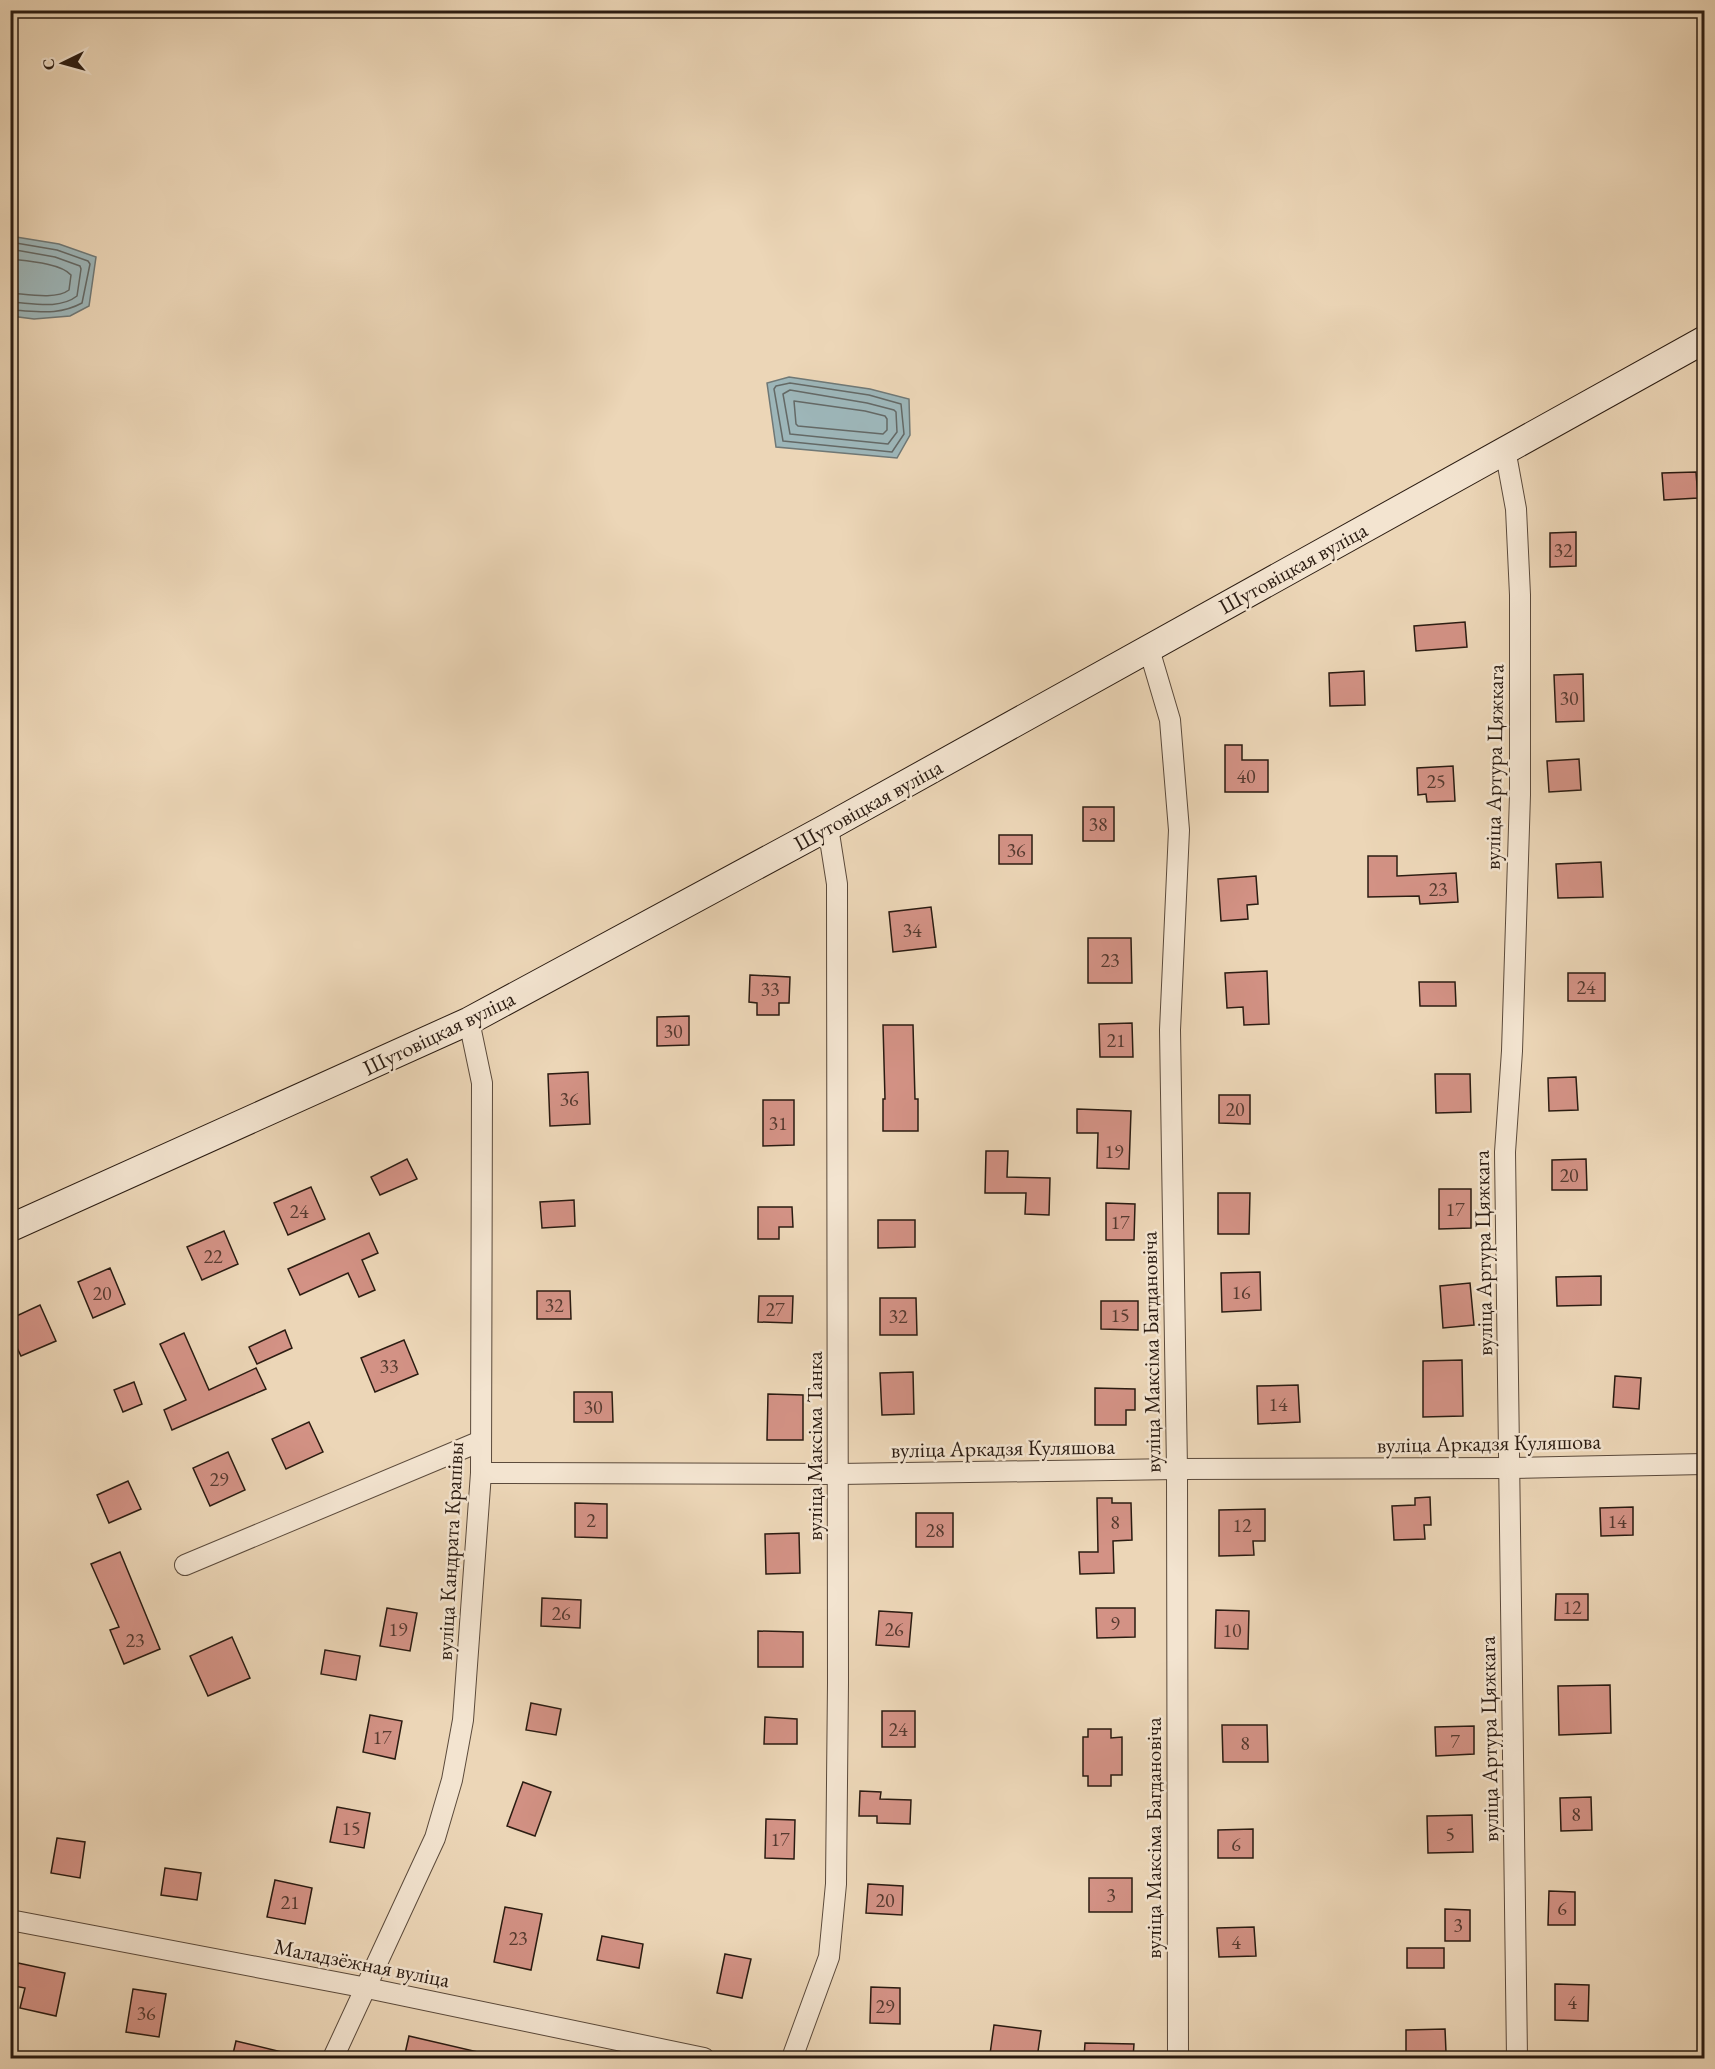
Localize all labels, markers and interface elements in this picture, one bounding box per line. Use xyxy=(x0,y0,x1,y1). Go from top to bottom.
north arrow xyxy=(33,33,93,93)
text: С xyxy=(38,58,60,71)
street label: Шутовіцкая вуліца xyxy=(1214,515,1373,621)
house number: 32 xyxy=(1553,537,1573,563)
street label: вуліца Артура Цяжкага xyxy=(1478,664,1510,870)
house number: 30 xyxy=(1559,685,1579,711)
street label: Шутовіцкая вуліца xyxy=(789,752,948,858)
house number: 40 xyxy=(1236,763,1256,789)
house number: 25 xyxy=(1426,768,1446,794)
house number: 38 xyxy=(1088,811,1108,837)
house number: 36 xyxy=(1006,837,1026,863)
house number: 23 xyxy=(1428,876,1448,902)
house number: 34 xyxy=(902,917,922,943)
house number: 23 xyxy=(1100,947,1120,973)
house number: 24 xyxy=(1576,974,1596,1000)
house number: 33 xyxy=(760,976,780,1002)
street label: Шутовіцкая вуліца xyxy=(358,984,520,1082)
house number: 30 xyxy=(663,1018,683,1044)
house number: 21 xyxy=(1106,1027,1126,1053)
house number: 36 xyxy=(559,1086,579,1112)
house number: 20 xyxy=(1225,1096,1245,1122)
house number: 31 xyxy=(768,1110,788,1136)
house number: 19 xyxy=(1104,1138,1124,1164)
street label: вуліца Артура Цяжкага xyxy=(1467,1150,1499,1356)
house number: 20 xyxy=(1559,1162,1579,1188)
house number: 17 xyxy=(1445,1196,1465,1222)
house number: 24 xyxy=(289,1198,309,1224)
house number: 17 xyxy=(1110,1209,1130,1235)
street label: вуліца Максіма Багдановіча xyxy=(1134,1231,1168,1473)
house number: 22 xyxy=(203,1243,223,1269)
house number: 16 xyxy=(1231,1279,1251,1305)
house number: 20 xyxy=(92,1280,112,1306)
house number: 32 xyxy=(544,1292,564,1318)
house number: 27 xyxy=(765,1296,785,1322)
house number: 15 xyxy=(1110,1302,1130,1328)
house number: 32 xyxy=(888,1303,908,1329)
street label: вуліца Максіма Танка xyxy=(800,1351,829,1541)
house number: 33 xyxy=(379,1353,399,1379)
house number: 14 xyxy=(1268,1391,1288,1417)
house number: 30 xyxy=(583,1394,603,1420)
street label: вуліца Аркадзя Куляшова xyxy=(1377,1427,1601,1459)
street label: вуліца Аркадзя Куляшова xyxy=(891,1432,1115,1464)
street label: вуліца Кандрата Крапівы xyxy=(430,1441,470,1661)
house number: 29 xyxy=(209,1466,229,1492)
house number: 2 xyxy=(586,1507,596,1533)
house number: 14 xyxy=(1607,1508,1627,1534)
house number: 8 xyxy=(1110,1509,1120,1535)
house number: 12 xyxy=(1232,1512,1252,1538)
house number: 28 xyxy=(925,1517,945,1543)
house number: 12 xyxy=(1562,1594,1582,1620)
house number: 26 xyxy=(551,1600,571,1626)
house number: 9 xyxy=(1110,1610,1120,1636)
house number: 19 xyxy=(388,1616,408,1642)
house number: 26 xyxy=(884,1616,904,1642)
house number: 10 xyxy=(1222,1617,1242,1643)
house number: 23 xyxy=(125,1627,145,1653)
street label: вуліца Артура Цяжкага xyxy=(1473,1636,1505,1842)
house number: 24 xyxy=(888,1716,908,1742)
street label: вуліца Максіма Багдановіча xyxy=(1139,1717,1168,1959)
house number: 17 xyxy=(372,1724,392,1750)
house number: 7 xyxy=(1450,1728,1460,1754)
house number: 8 xyxy=(1240,1730,1250,1756)
house number: 8 xyxy=(1571,1801,1581,1827)
house number: 15 xyxy=(341,1815,361,1841)
house number: 5 xyxy=(1445,1821,1455,1847)
house number: 17 xyxy=(770,1826,790,1852)
house number: 6 xyxy=(1231,1831,1241,1857)
house number: 3 xyxy=(1106,1882,1116,1908)
house number: 20 xyxy=(875,1887,895,1913)
house number: 21 xyxy=(280,1889,300,1915)
house number: 6 xyxy=(1557,1895,1567,1921)
house number: 3 xyxy=(1453,1912,1463,1938)
house number: 23 xyxy=(508,1925,528,1951)
house number: 4 xyxy=(1231,1929,1241,1955)
street label: Маладзёжная вуліца xyxy=(272,1932,452,1994)
house number: 4 xyxy=(1567,1989,1577,2015)
house number: 29 xyxy=(875,1993,895,2019)
house number: 36 xyxy=(136,2000,156,2026)

